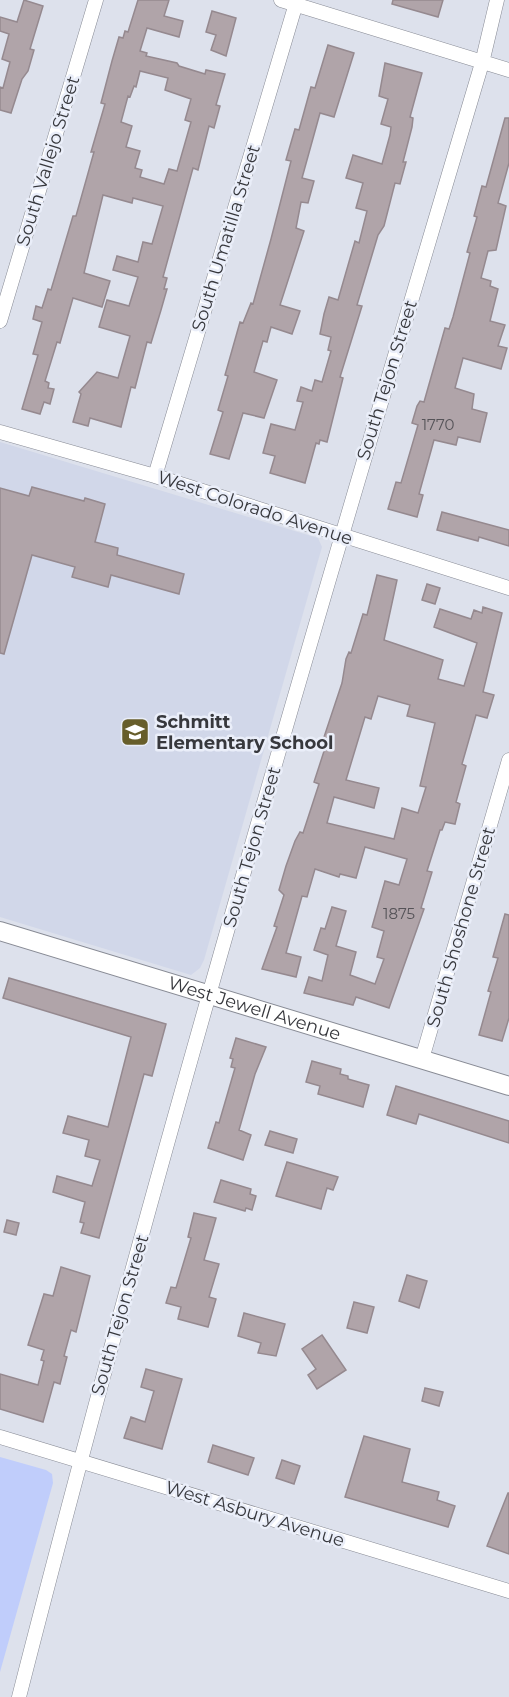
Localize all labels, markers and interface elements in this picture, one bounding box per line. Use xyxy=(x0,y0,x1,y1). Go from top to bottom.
street label: South Vallejo Street xyxy=(12,73,84,249)
street label: South Umatilla Street xyxy=(187,142,265,334)
street label: South Tejon Street xyxy=(352,297,422,463)
house number: 1770 xyxy=(422,415,454,434)
street label: West Colorado Avenue xyxy=(155,466,355,550)
place label: Schmitt Elementary School xyxy=(156,711,333,754)
school or university icon: Schmitt Elementary School xyxy=(119,716,151,748)
street label: South Tejon Street xyxy=(219,764,285,930)
street label: South Shoshone Street xyxy=(422,824,500,1030)
house number: 1875 xyxy=(383,904,415,923)
street label: West Jewell Avenue xyxy=(166,972,344,1045)
street label: South Tejon Street xyxy=(87,1232,153,1398)
street label: West Asbury Avenue xyxy=(163,1476,347,1552)

